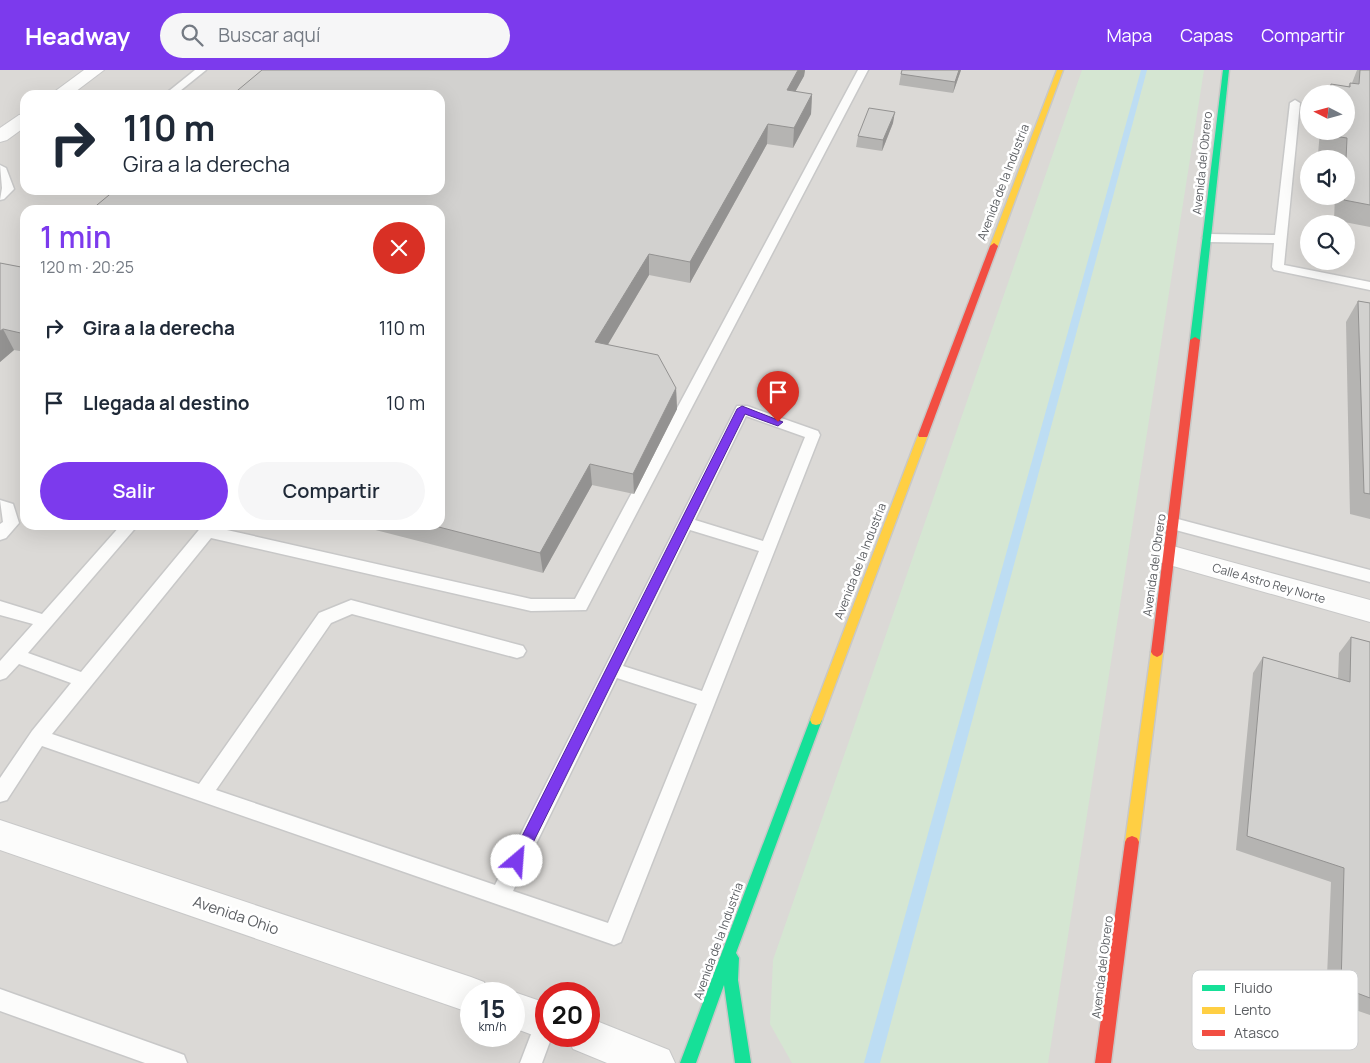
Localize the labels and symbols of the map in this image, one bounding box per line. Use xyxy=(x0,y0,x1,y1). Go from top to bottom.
north arrow xyxy=(1300,85,1355,140)
street label: Avenida del Obrero xyxy=(1188,111,1216,215)
street label: Avenida de la Industria xyxy=(973,121,1033,243)
pin xyxy=(757,371,799,422)
street label: Avenida de la Industria xyxy=(830,500,890,622)
street label: Avenida del Obrero xyxy=(1138,513,1170,617)
street label: Calle Astro Rey Norte xyxy=(1210,559,1328,607)
position arrow xyxy=(490,834,542,886)
street label: Avenida de la Industria xyxy=(689,880,747,1002)
street label: Avenida Ohio xyxy=(190,890,282,940)
street label: Avenida del Obrero xyxy=(1087,915,1117,1019)
legend xyxy=(1192,970,1358,1050)
text: Fluido xyxy=(1234,978,1272,997)
speed limit sign: 20 xyxy=(535,982,600,1047)
text: Lento xyxy=(1234,1000,1271,1019)
text: Atasco xyxy=(1234,1023,1279,1042)

